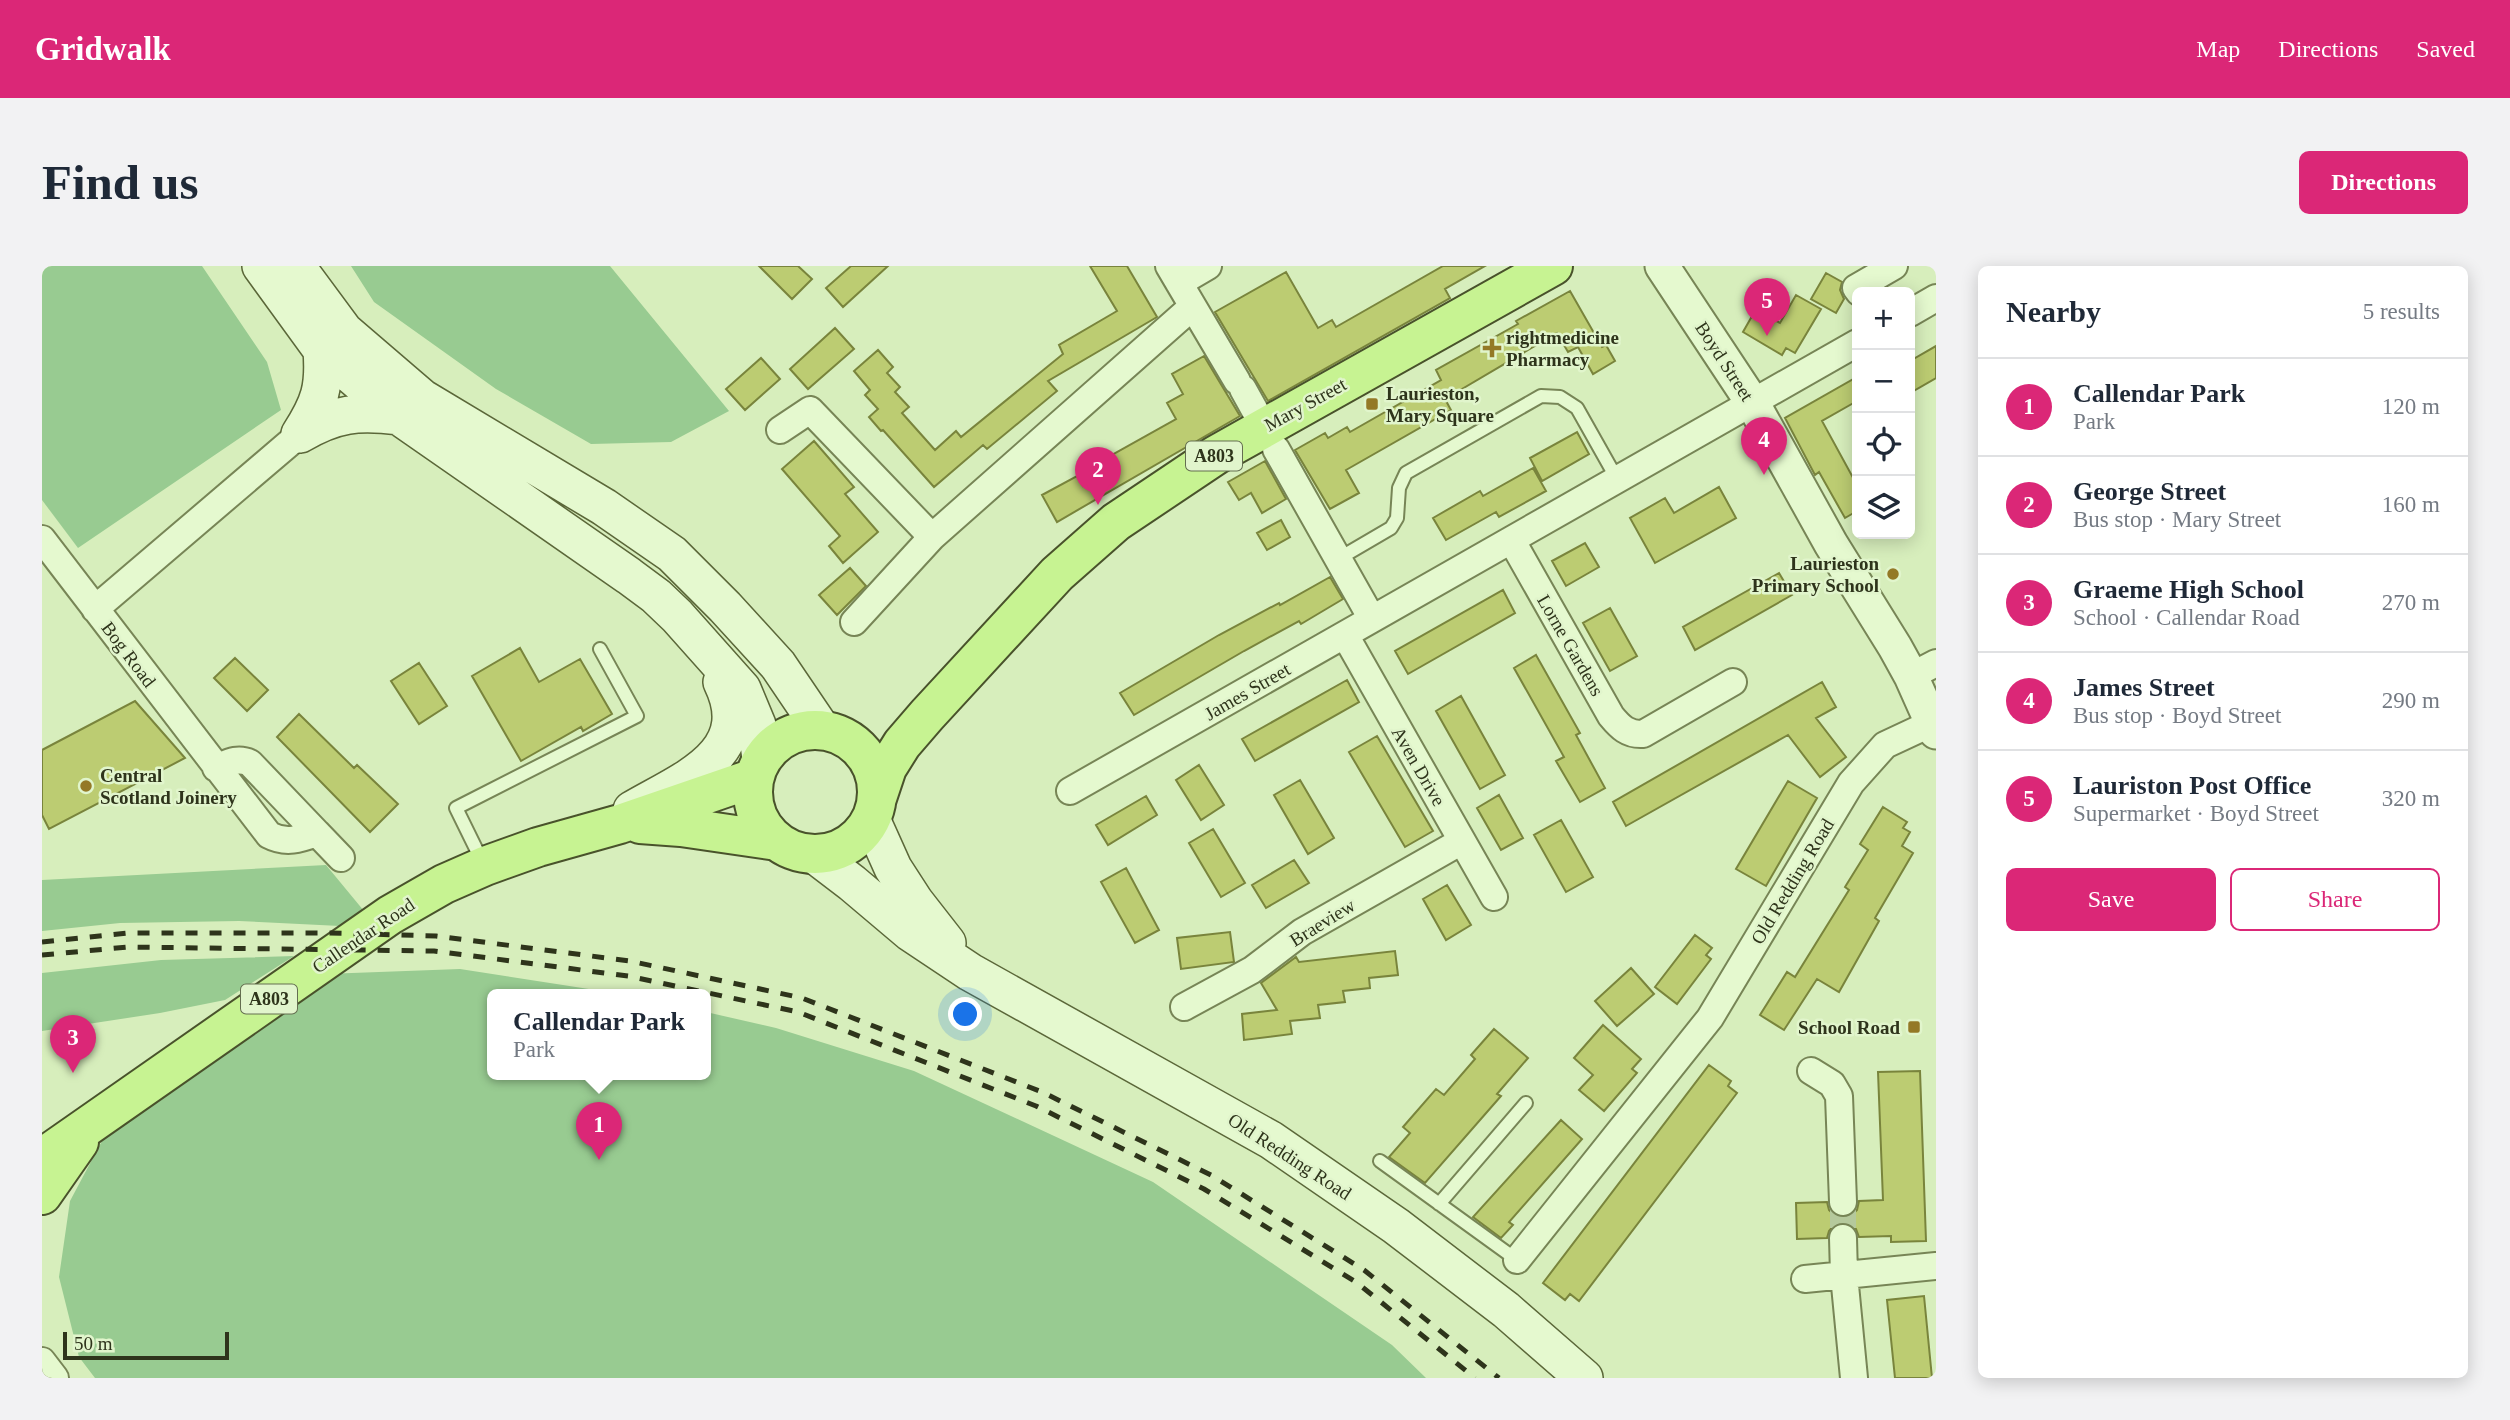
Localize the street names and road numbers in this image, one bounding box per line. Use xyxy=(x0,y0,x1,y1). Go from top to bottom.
street label: Boyd Street xyxy=(1691,318,1758,405)
street label: Mary Street xyxy=(1261,373,1350,435)
road number: A803 xyxy=(1186,442,1242,470)
street label: Lorne Gardens xyxy=(1533,591,1608,700)
street label: Bog Road xyxy=(97,617,160,692)
street label: James Street xyxy=(1201,658,1294,724)
street label: Aven Drive xyxy=(1388,723,1450,810)
street label: Old Redding Road xyxy=(1747,814,1838,948)
street label: Callendar Road xyxy=(308,893,419,977)
street label: Braeview xyxy=(1286,894,1359,951)
road number: A803 xyxy=(241,984,297,1014)
street label: Old Redding Road xyxy=(1224,1109,1356,1204)

